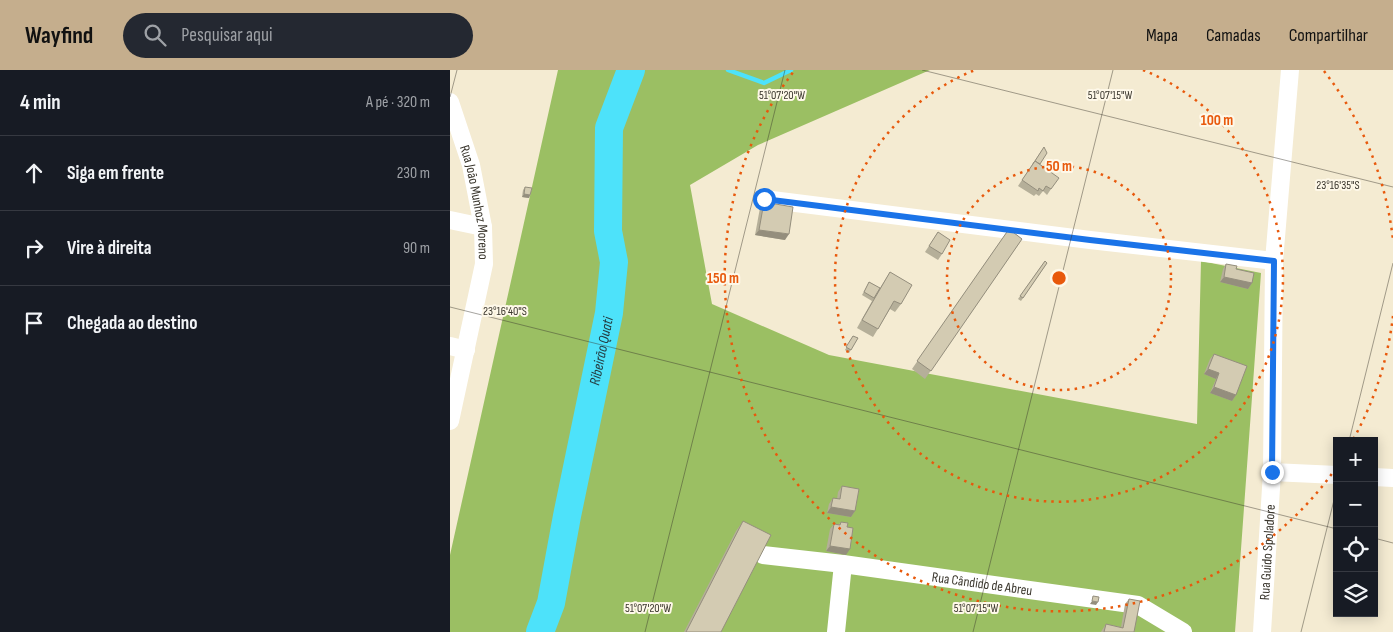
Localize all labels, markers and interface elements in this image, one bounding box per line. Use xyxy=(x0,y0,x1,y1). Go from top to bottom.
search box xyxy=(123,13,473,58)
text: Wayfind xyxy=(25,21,93,50)
icon: search xyxy=(141,21,169,49)
text: Pesquisar aqui xyxy=(181,24,272,47)
text: Mapa xyxy=(1146,25,1178,46)
text: Camadas xyxy=(1206,25,1261,46)
text: Compartilhar xyxy=(1289,25,1368,46)
text: 51°07'20"W xyxy=(759,88,805,103)
text: 51°07'15"W xyxy=(1088,88,1133,103)
text: 4 min xyxy=(20,90,61,115)
text: A pé · 320 m xyxy=(366,93,430,112)
text: 100 m xyxy=(1201,111,1233,130)
street label: Rua João Munhoz Moreno xyxy=(456,143,492,260)
text: 50 m xyxy=(1046,157,1072,176)
icon: ahead xyxy=(20,159,48,187)
text: Siga em frente xyxy=(67,162,164,185)
text: 230 m xyxy=(397,164,430,183)
text: 23°16'35"S xyxy=(1316,178,1360,193)
route start xyxy=(753,188,776,211)
icon: right xyxy=(20,234,48,262)
text: Vire à direita xyxy=(67,237,151,260)
text: 90 m xyxy=(403,239,430,258)
text: 150 m xyxy=(707,269,739,288)
centre of rings xyxy=(1050,269,1068,287)
text: 23°16'40"S xyxy=(483,304,527,319)
icon: arrive xyxy=(20,309,48,337)
text: Chegada ao destino xyxy=(67,312,197,335)
water label: Ribeirão Quati xyxy=(585,314,618,387)
map controls xyxy=(1333,437,1378,617)
button: + xyxy=(1333,437,1378,482)
route end xyxy=(1261,461,1284,484)
button: − xyxy=(1333,482,1378,527)
street label: Rua Guido Spoladore xyxy=(1256,504,1279,601)
button: locate xyxy=(1333,527,1378,572)
street label: Rua Cândido de Abreu xyxy=(931,568,1034,599)
button: layers xyxy=(1333,572,1378,617)
text: 51°07'20"W xyxy=(625,601,671,616)
text: 51°07'15"W xyxy=(954,601,999,616)

